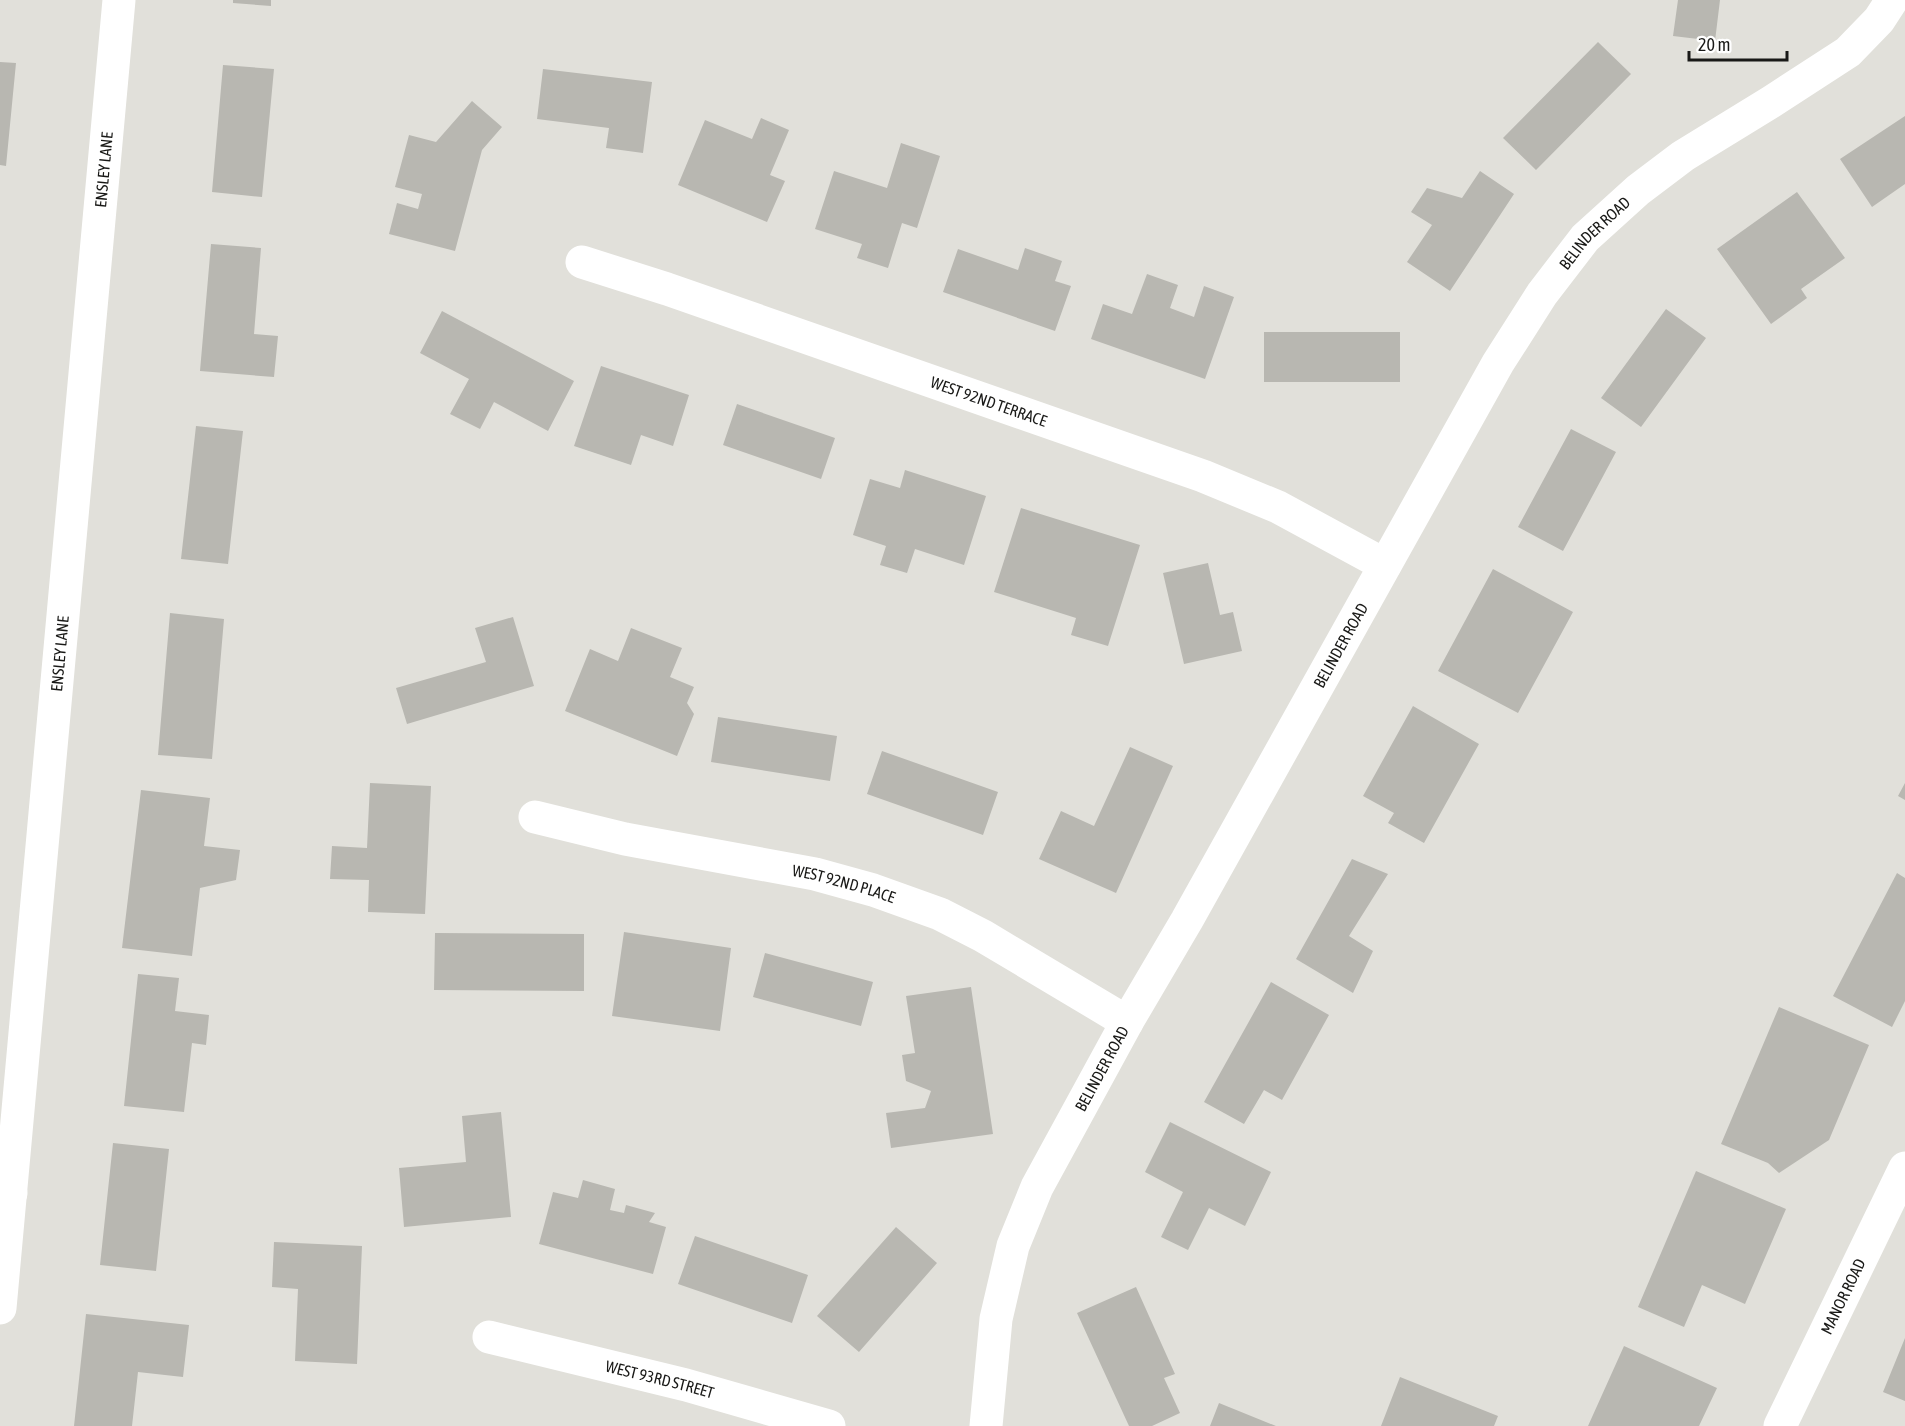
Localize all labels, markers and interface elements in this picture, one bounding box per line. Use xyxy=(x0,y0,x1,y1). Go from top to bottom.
scale bar xyxy=(1689,24,1786,62)
text: 20 m xyxy=(1698,34,1730,55)
street label: ENSLEY LANE xyxy=(91,131,116,208)
street label: BELINDER ROAD xyxy=(1555,193,1634,273)
street label: WEST 92ND TERRACE xyxy=(928,373,1049,430)
street label: BELINDER ROAD xyxy=(1310,600,1371,691)
street label: ENSLEY LANE xyxy=(47,615,72,692)
street label: WEST 92ND PLACE xyxy=(791,861,898,906)
street label: BELINDER ROAD xyxy=(1071,1023,1132,1114)
street label: MANOR ROAD xyxy=(1817,1256,1869,1337)
street label: WEST 93RD STREET xyxy=(604,1357,716,1402)

